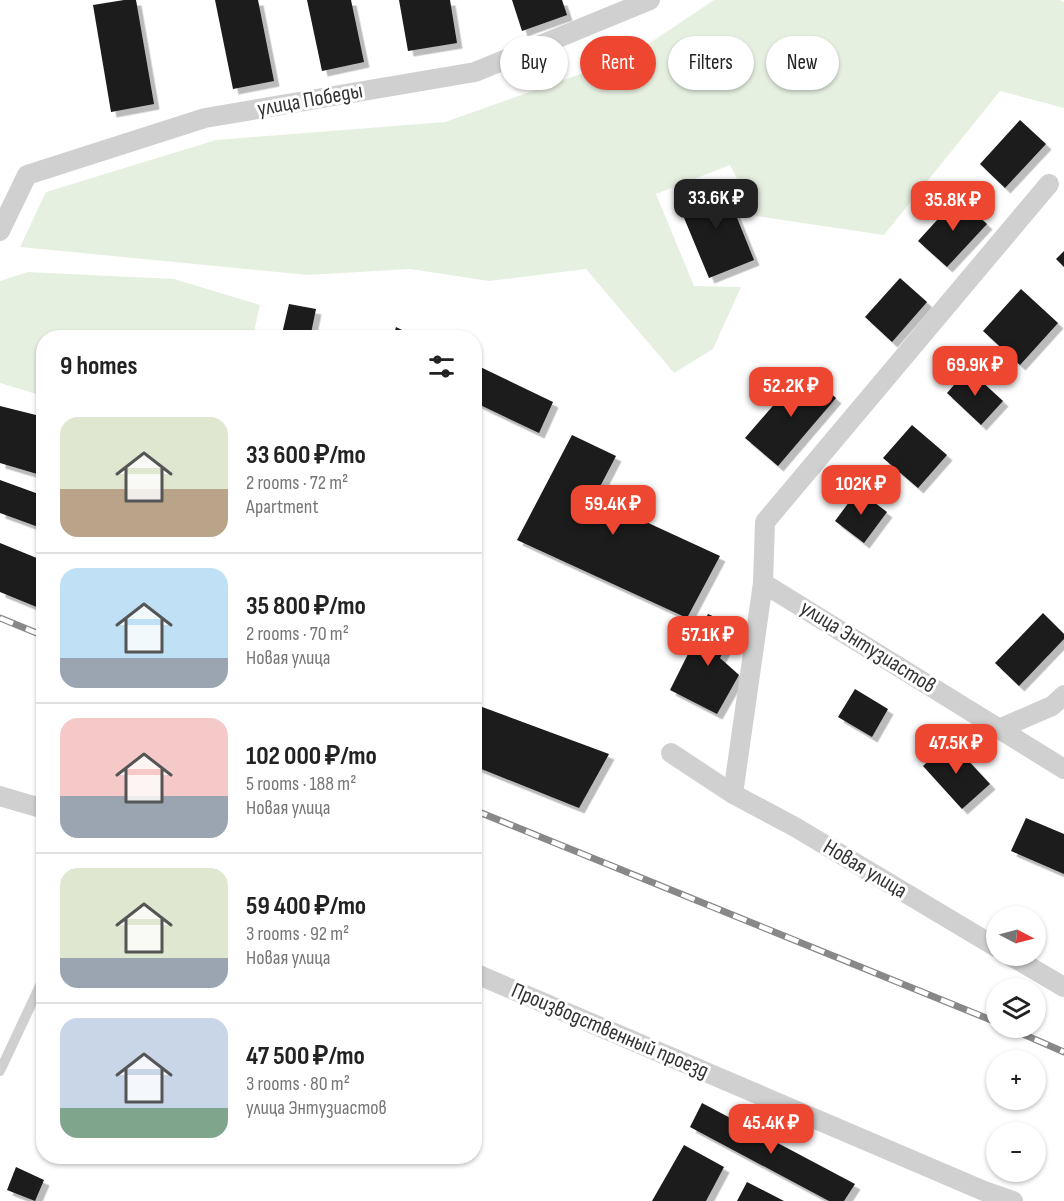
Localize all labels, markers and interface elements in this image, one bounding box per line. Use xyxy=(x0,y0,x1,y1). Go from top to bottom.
chip: Buy xyxy=(500,36,568,90)
chip: Rent xyxy=(580,36,656,90)
chip: Filters xyxy=(668,36,754,90)
chip: New xyxy=(766,36,839,90)
street label: улица Победы xyxy=(255,77,365,123)
pin: 33.6K ₽ xyxy=(661,179,771,230)
pin: 35.8K ₽ xyxy=(898,181,1008,232)
text: 33.6K ₽ xyxy=(688,186,744,210)
text: 35.8K ₽ xyxy=(925,188,981,212)
pin: 69.9K ₽ xyxy=(920,346,1030,397)
icon: filters xyxy=(425,350,458,383)
text: 9 homes xyxy=(60,351,138,382)
text: 69.9K ₽ xyxy=(947,353,1003,377)
pin: 52.2K ₽ xyxy=(736,367,846,418)
text: 52.2K ₽ xyxy=(763,374,819,398)
text: 33 600 ₽/mo xyxy=(246,440,366,471)
icon: home xyxy=(108,441,180,513)
pin: 102K ₽ xyxy=(812,465,910,516)
text: 2 rooms · 72 m² xyxy=(246,471,348,495)
text: 102K ₽ xyxy=(836,472,886,496)
pin: 59.4K ₽ xyxy=(558,485,668,536)
text: 59.4K ₽ xyxy=(585,492,641,516)
text: Apartment xyxy=(246,495,319,519)
text: 35 800 ₽/mo xyxy=(246,591,366,622)
icon: home xyxy=(108,592,180,664)
street label: улица Энтузиастов xyxy=(795,594,941,700)
pin: 57.1K ₽ xyxy=(653,616,763,667)
text: 2 rooms · 70 m² xyxy=(246,622,349,646)
text: 57.1K ₽ xyxy=(682,623,734,647)
text: Новая улица xyxy=(246,646,331,670)
pin: 47.5K ₽ xyxy=(901,724,1011,775)
text: 47.5K ₽ xyxy=(929,731,983,755)
text: 102 000 ₽/mo xyxy=(246,741,377,772)
icon: home xyxy=(108,742,180,814)
text: 5 rooms · 188 m² xyxy=(246,772,356,796)
text: Новая улица xyxy=(246,796,331,820)
street label: Новая улица xyxy=(818,833,912,905)
text: 59 400 ₽/mo xyxy=(246,891,366,922)
icon: home xyxy=(108,892,180,964)
north arrow xyxy=(986,906,1046,966)
map controls xyxy=(986,906,1046,1182)
text: 3 rooms · 92 m² xyxy=(246,922,349,946)
text: Новая улица xyxy=(246,946,331,970)
street label: Производственный проезд xyxy=(507,977,713,1085)
button: layers xyxy=(986,978,1046,1038)
text: 47 500 ₽/mo xyxy=(246,1041,365,1072)
icon: home xyxy=(108,1042,180,1114)
button: + xyxy=(986,1050,1046,1110)
text: 3 rooms · 80 m² xyxy=(246,1072,350,1096)
text: улица Энтузиастов xyxy=(246,1096,387,1120)
pin: 45.4K ₽ xyxy=(716,1104,826,1155)
text: 45.4K ₽ xyxy=(743,1111,799,1135)
button: − xyxy=(986,1122,1046,1182)

